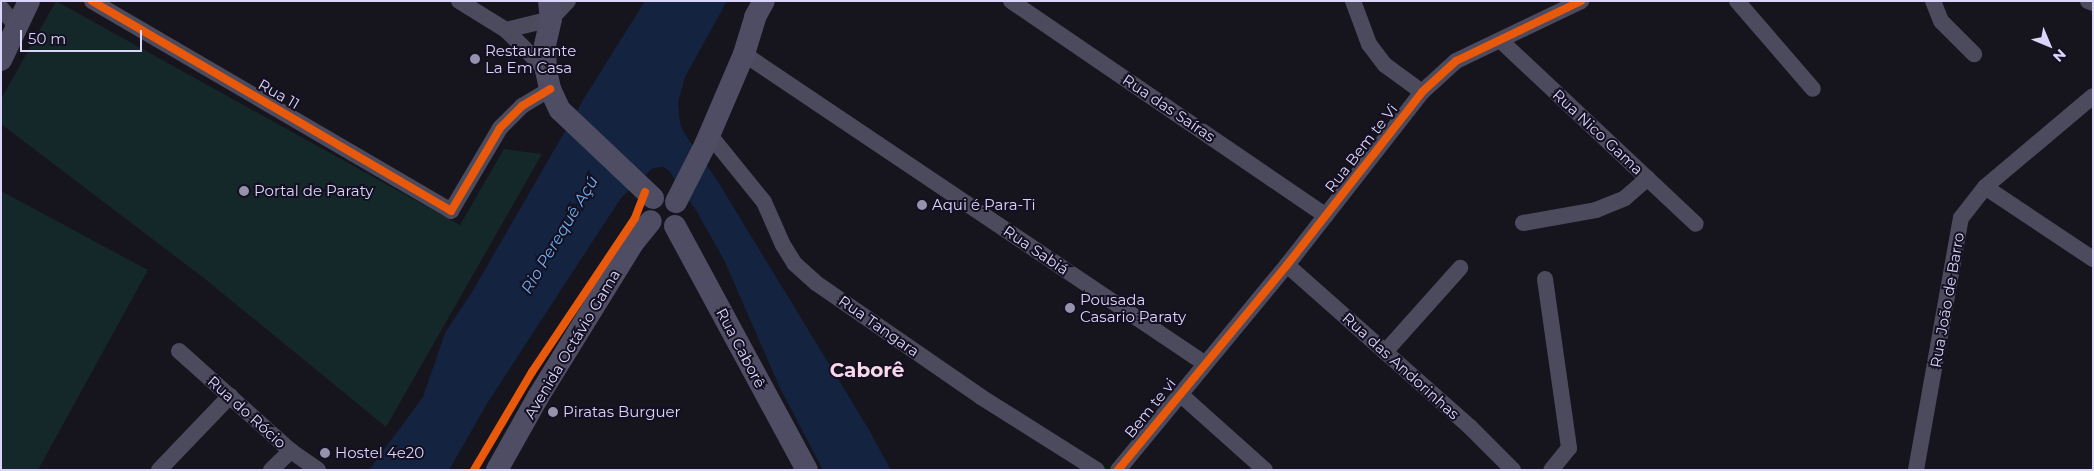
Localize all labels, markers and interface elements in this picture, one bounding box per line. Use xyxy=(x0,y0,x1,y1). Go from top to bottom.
scale bar xyxy=(22,20,145,52)
north arrow xyxy=(2024,20,2074,70)
text: 50 m xyxy=(28,29,66,48)
place label: Restaurante La Em Casa xyxy=(485,41,576,76)
text: N xyxy=(2049,45,2070,66)
marker: Restaurante La Em Casa xyxy=(469,53,481,65)
street label: Rua das Saíras xyxy=(1119,70,1219,146)
street label: Rua 11 xyxy=(255,75,303,113)
street label: Rua Nico Gama xyxy=(1549,86,1647,178)
street label: Rua Bem te Vi xyxy=(1321,100,1401,196)
water label: Rio Perequê Açú xyxy=(517,173,603,297)
place label: Portal de Paraty xyxy=(254,182,373,200)
marker: Portal de Paraty xyxy=(238,185,250,197)
place label: Aqui é Para-Ti xyxy=(932,196,1035,214)
marker: Aqui é Para-Ti xyxy=(916,199,928,211)
street label: Rua Sabiá xyxy=(1000,222,1072,278)
street label: Rua João de Barro xyxy=(1926,231,1968,369)
street label: Avenida Octávio Gama xyxy=(520,266,624,422)
place label: Pousada Casario Paraty xyxy=(1080,290,1186,325)
street label: Rua Tangara xyxy=(835,292,923,360)
marker: Pousada Casario Paraty xyxy=(1064,302,1076,314)
street label: Rua Caborê xyxy=(713,305,769,391)
street label: Rua das Andorinhas xyxy=(1339,309,1463,423)
district label: Caborê xyxy=(830,358,904,382)
street label: Rua do Rócio xyxy=(204,372,290,452)
street label: Bem te vi xyxy=(1121,375,1179,441)
place label: Piratas Burguer xyxy=(563,403,681,421)
marker: Piratas Burguer xyxy=(547,406,559,418)
place label: Hostel 4e20 xyxy=(335,444,424,462)
marker: Hostel 4e20 xyxy=(319,447,331,459)

